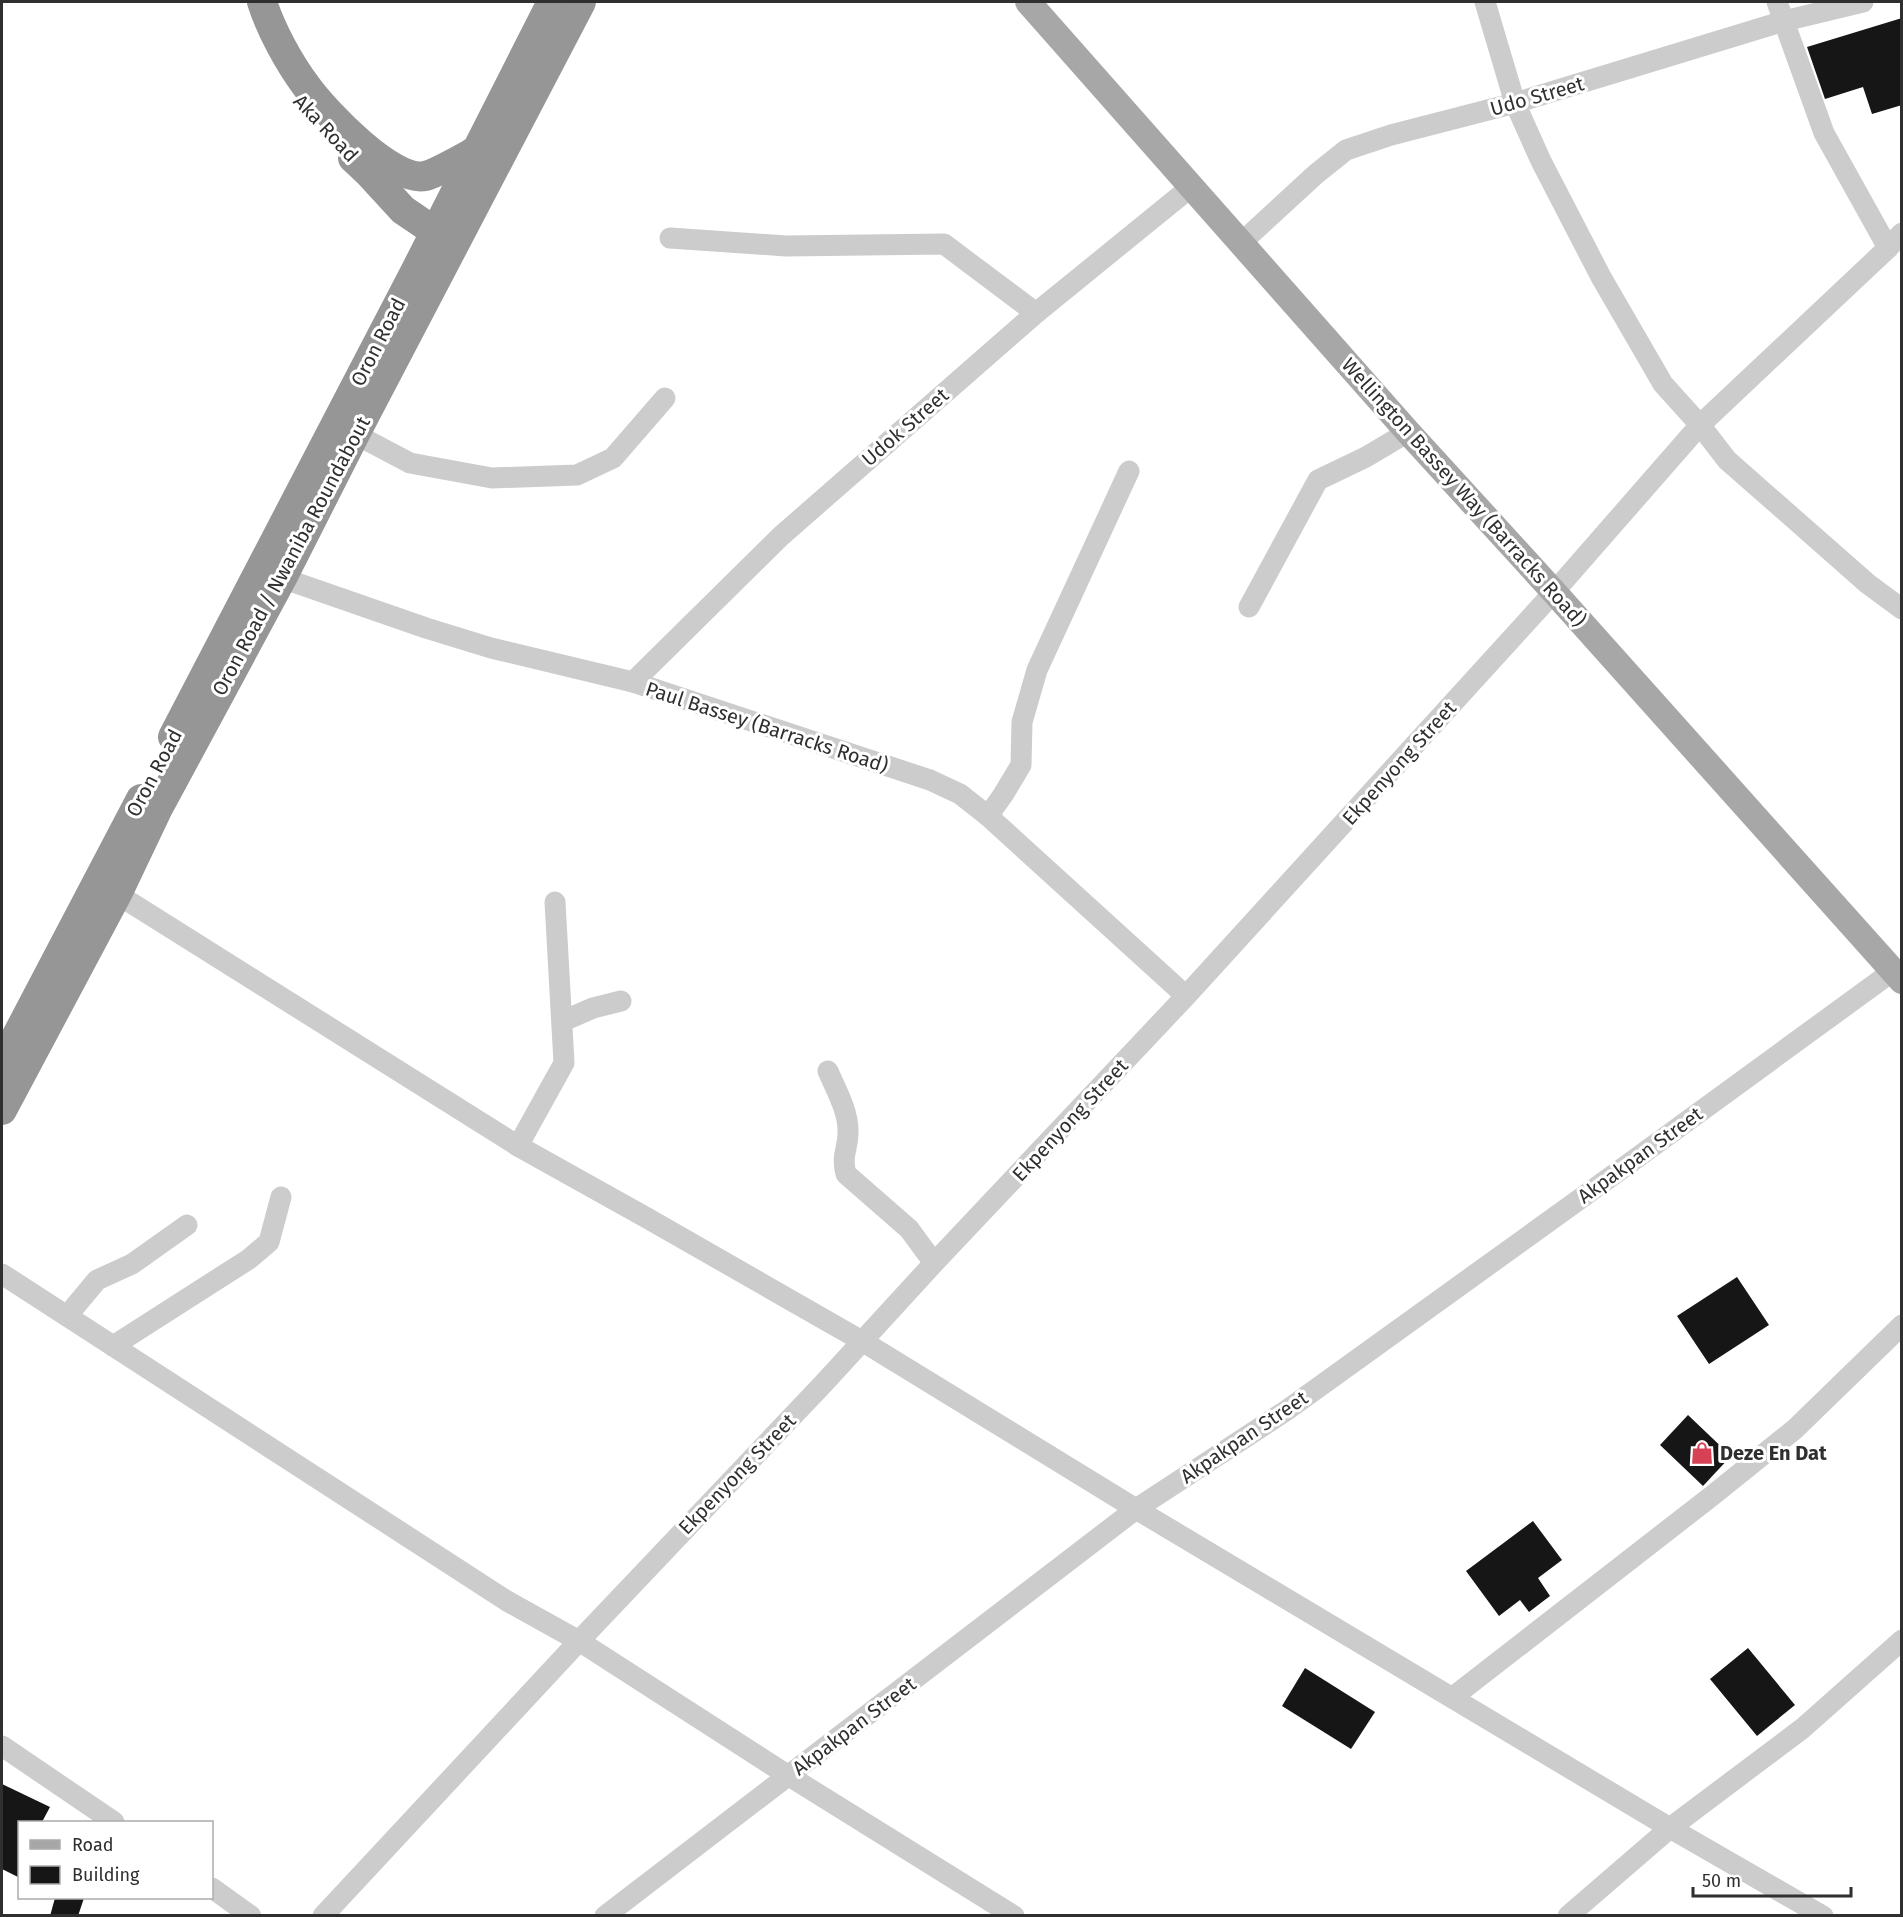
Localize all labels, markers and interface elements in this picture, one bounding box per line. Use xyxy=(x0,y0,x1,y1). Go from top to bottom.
street label: Udo Street xyxy=(1487,71,1587,121)
street label: Aka Road xyxy=(289,89,363,167)
street label: Oron Road xyxy=(346,294,410,390)
street label: Wellington Bassey Way (Barracks Road) xyxy=(1337,353,1591,631)
street label: Udok Street xyxy=(857,382,954,471)
street label: Oron Road / Nwaniba Roundabout xyxy=(207,412,375,700)
street label: Paul Bassey (Barracks Road) xyxy=(643,676,891,778)
street label: Ekpenyong Street xyxy=(1337,696,1461,830)
street label: Oron Road xyxy=(121,725,187,821)
street label: Ekpenyong Street xyxy=(1007,1053,1133,1186)
street label: Akpakpan Street xyxy=(1573,1101,1708,1208)
street label: Akpakpan Street xyxy=(1176,1385,1313,1488)
street label: Ekpenyong Street xyxy=(673,1408,801,1539)
shop icon: Deze En Dat xyxy=(1689,1440,1715,1466)
place label: Deze En Dat xyxy=(1720,1441,1827,1465)
street label: Akpakpan Street xyxy=(788,1671,921,1780)
legend xyxy=(18,1821,213,1899)
text: Road xyxy=(72,1834,114,1856)
scale bar xyxy=(1693,1860,1850,1898)
text: Building xyxy=(72,1864,140,1886)
text: 50 m xyxy=(1702,1870,1741,1892)

